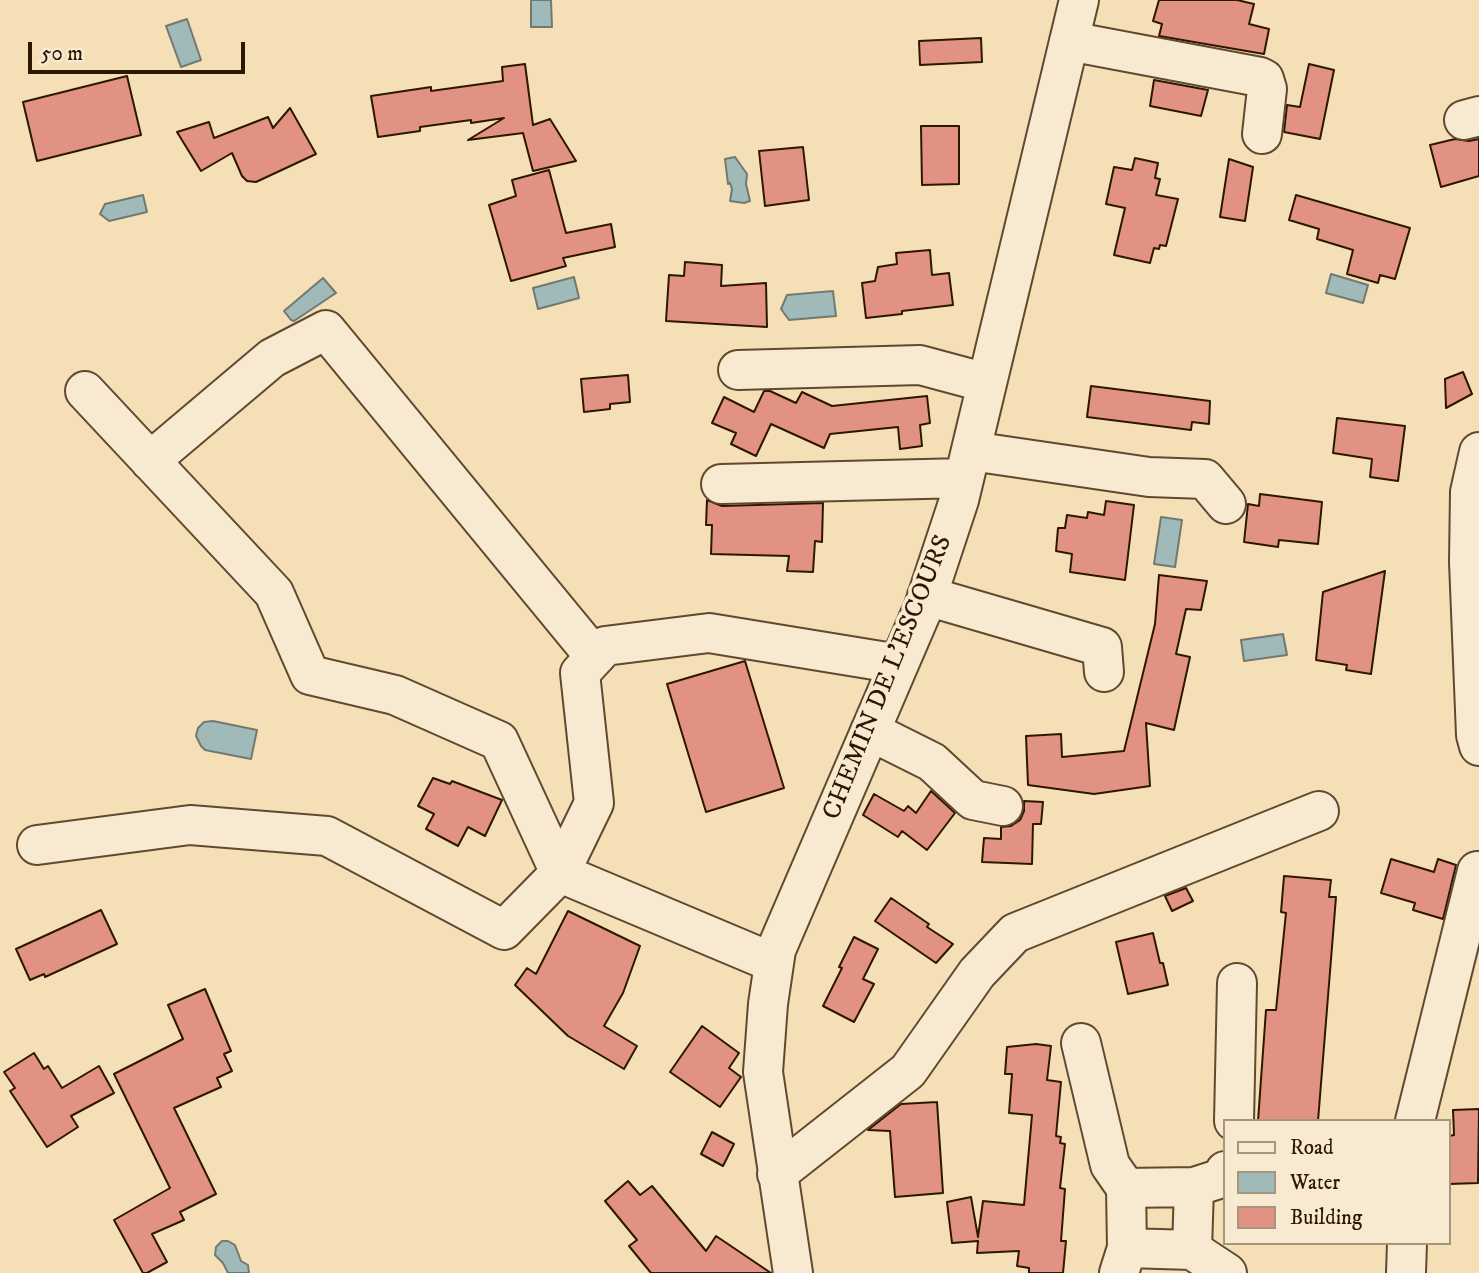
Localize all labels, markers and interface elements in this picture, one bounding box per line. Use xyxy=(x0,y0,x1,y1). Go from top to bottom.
scale bar xyxy=(32,28,248,72)
text: 50 m xyxy=(41,41,83,67)
street label: CHEMIN DE L'ESCOURS xyxy=(818,531,960,825)
legend xyxy=(1224,1119,1451,1245)
text: Road xyxy=(1290,1135,1334,1161)
text: Water xyxy=(1290,1170,1340,1196)
text: Building xyxy=(1290,1205,1362,1231)

